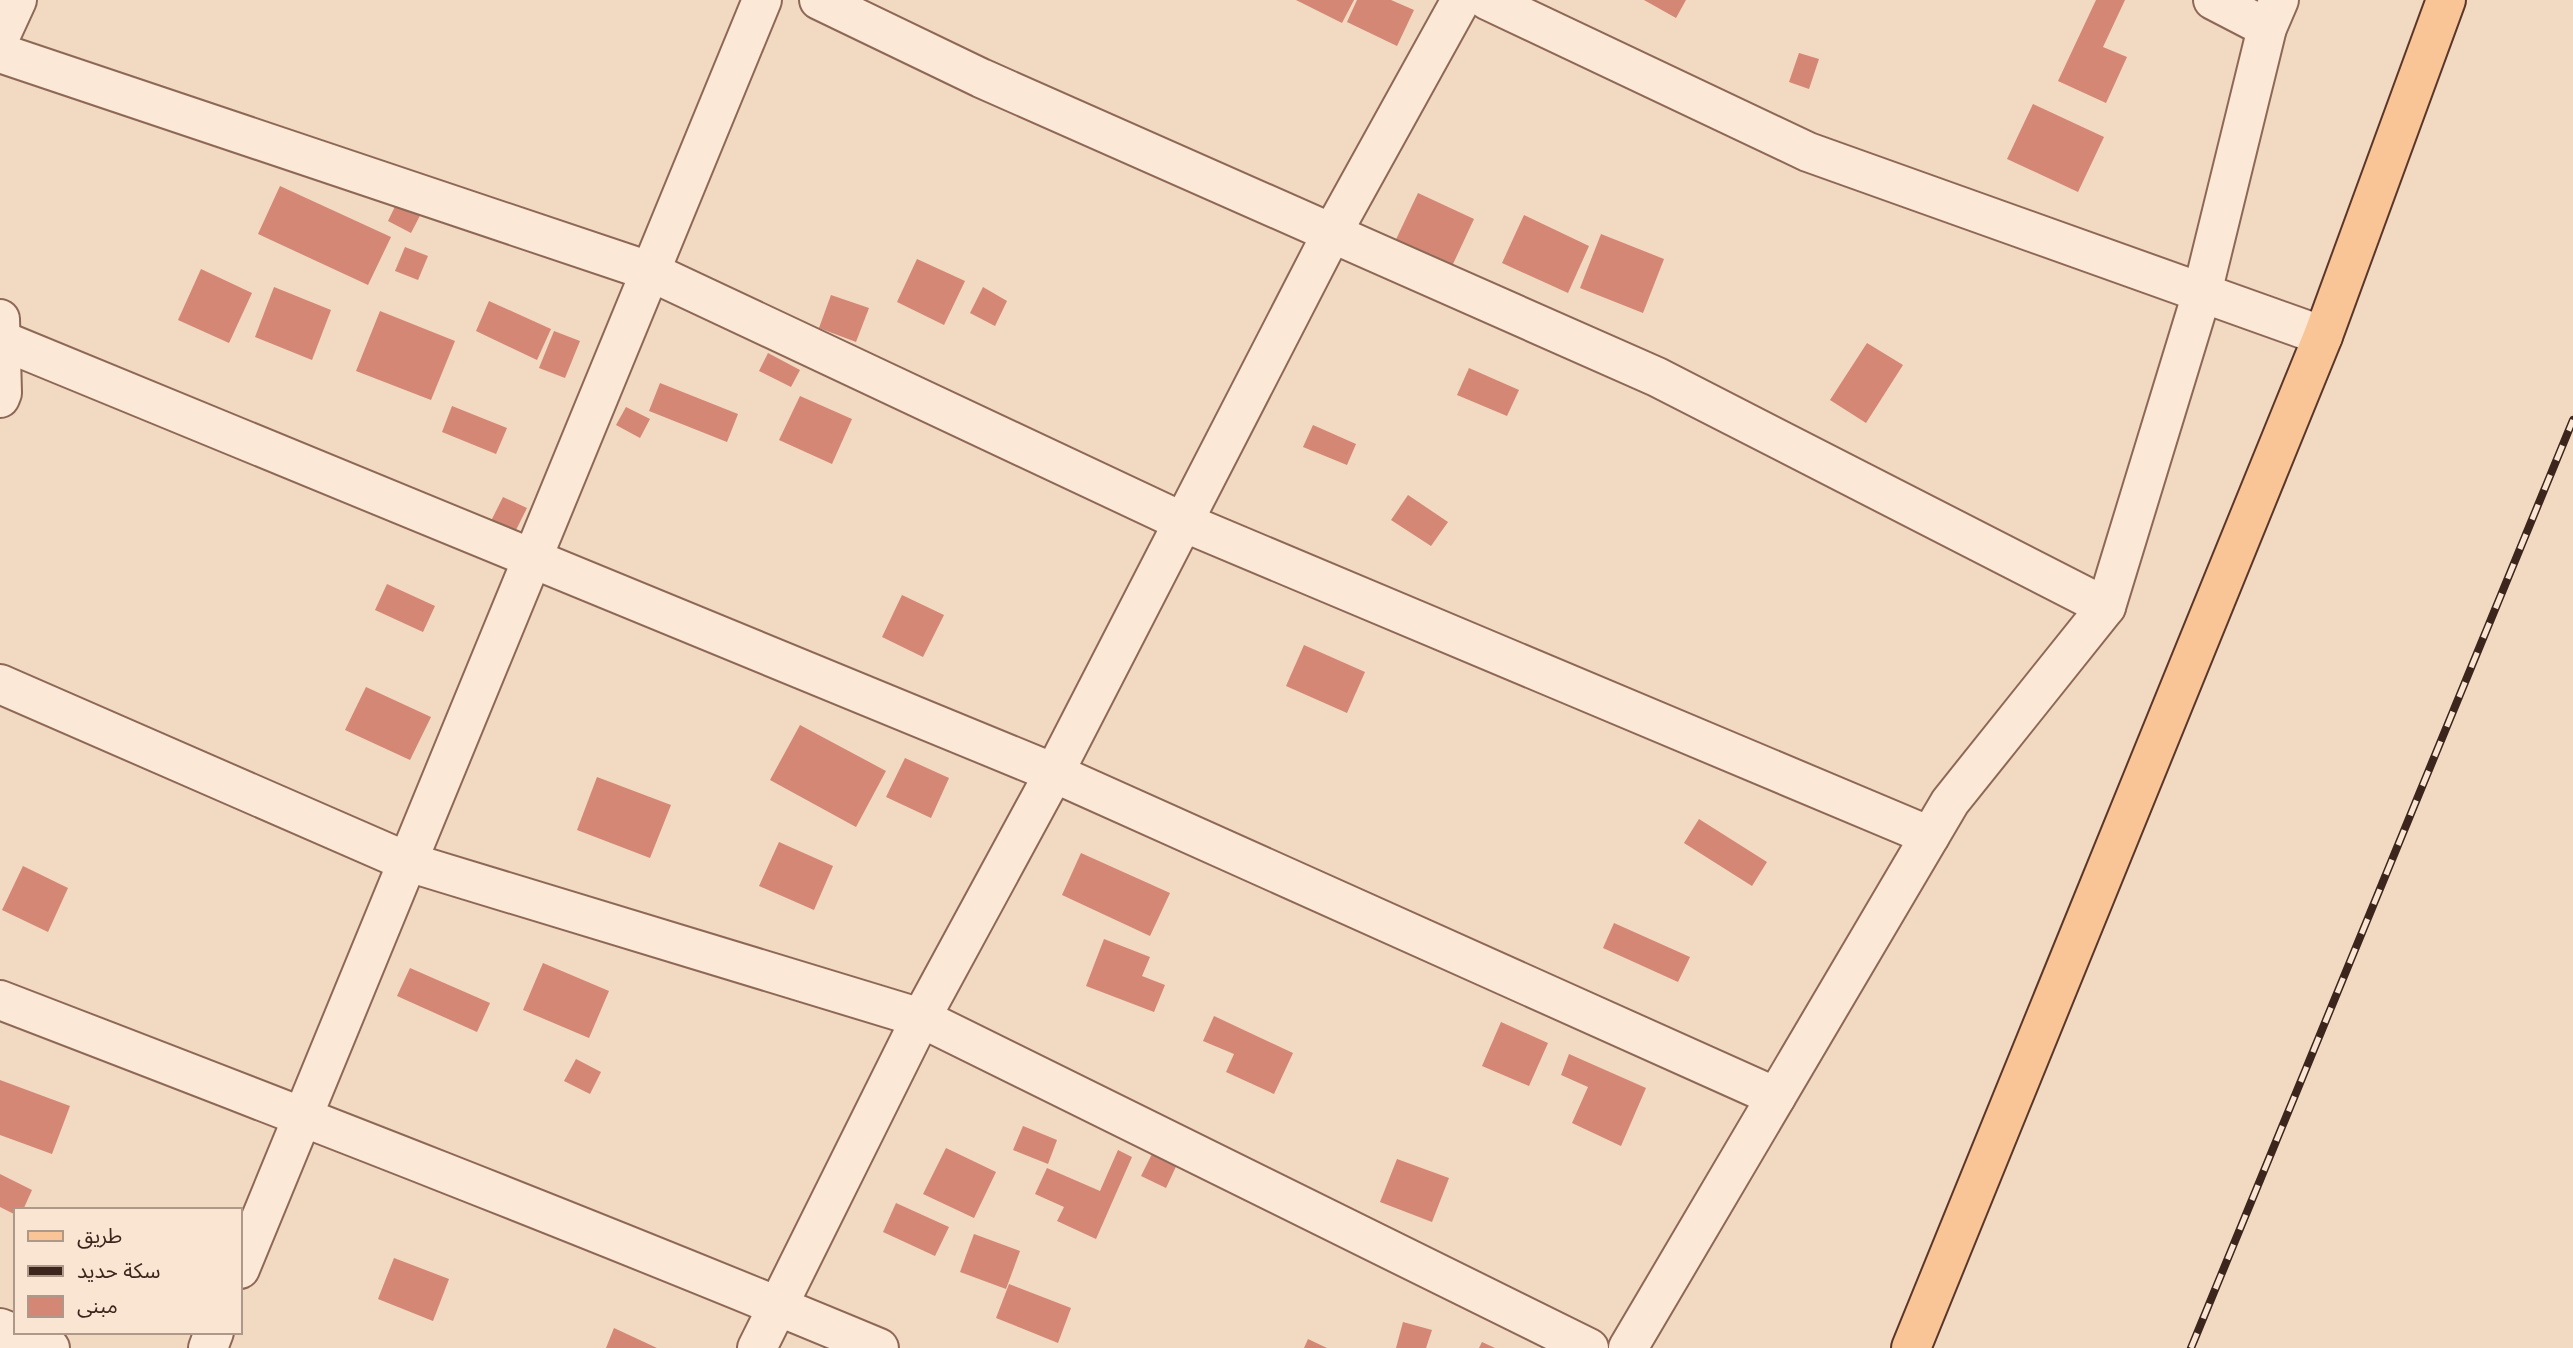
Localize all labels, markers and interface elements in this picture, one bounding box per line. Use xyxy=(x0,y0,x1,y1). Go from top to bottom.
legend xyxy=(14,1208,242,1334)
text: طريق xyxy=(77,1221,122,1253)
text: سكة حديد xyxy=(77,1256,161,1288)
text: مبنى xyxy=(77,1291,118,1323)

